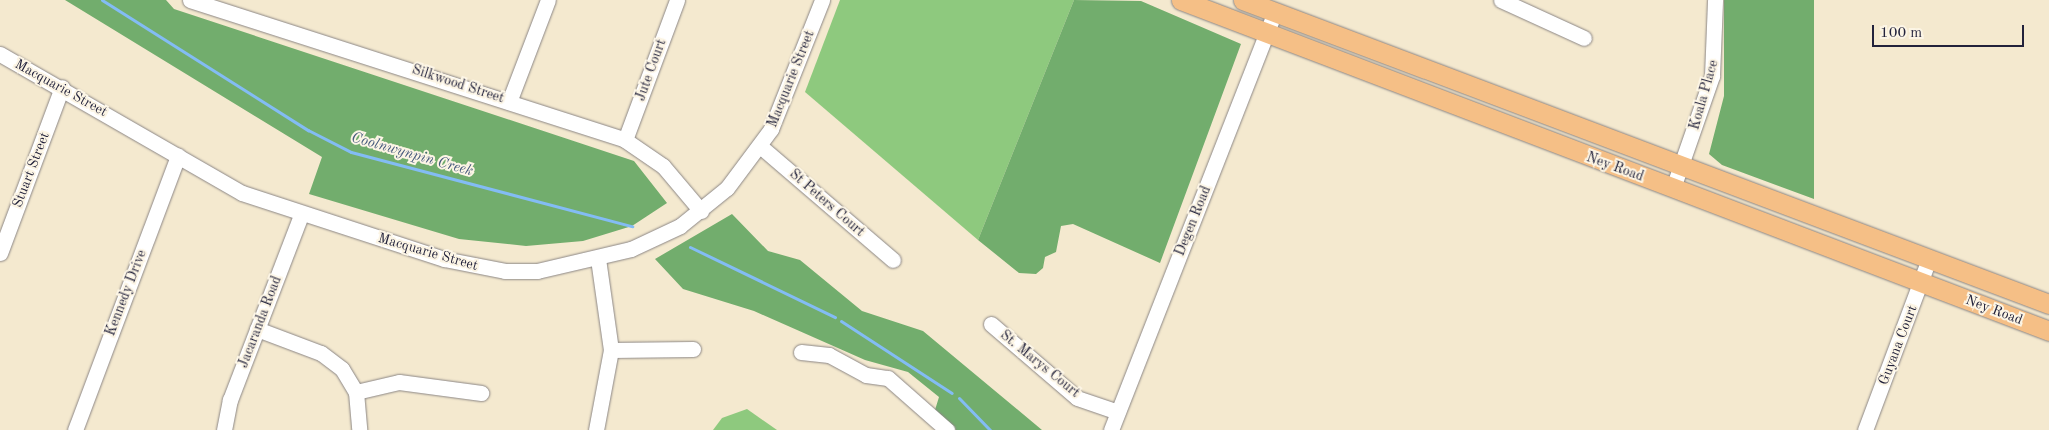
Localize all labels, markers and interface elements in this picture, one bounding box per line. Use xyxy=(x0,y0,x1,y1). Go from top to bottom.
scale bar xyxy=(1874,15,2026,47)
text: 100 m xyxy=(1880,26,1922,41)
street label: Macquarie Street xyxy=(764,28,818,130)
street label: Jute Court xyxy=(632,37,670,103)
street label: Macquarie Street xyxy=(12,56,110,120)
street label: Koala Place xyxy=(1686,58,1722,132)
street label: Silkwood Street xyxy=(410,61,506,107)
water label: Coolnwynpin Creek xyxy=(349,129,475,181)
street label: Stuart Street xyxy=(9,130,53,210)
street label: Ney Road xyxy=(1584,149,1646,185)
street label: St Peters Court xyxy=(786,166,868,240)
street label: Degen Road xyxy=(1171,184,1215,258)
street label: Macquarie Street xyxy=(376,230,480,274)
street label: Kennedy Drive xyxy=(102,248,150,338)
street label: Jacaranda Road xyxy=(235,274,285,370)
street label: Ney Road xyxy=(1963,291,2025,329)
street label: Guyana Court xyxy=(1875,303,1921,387)
street label: St. Marys Court xyxy=(997,327,1083,401)

